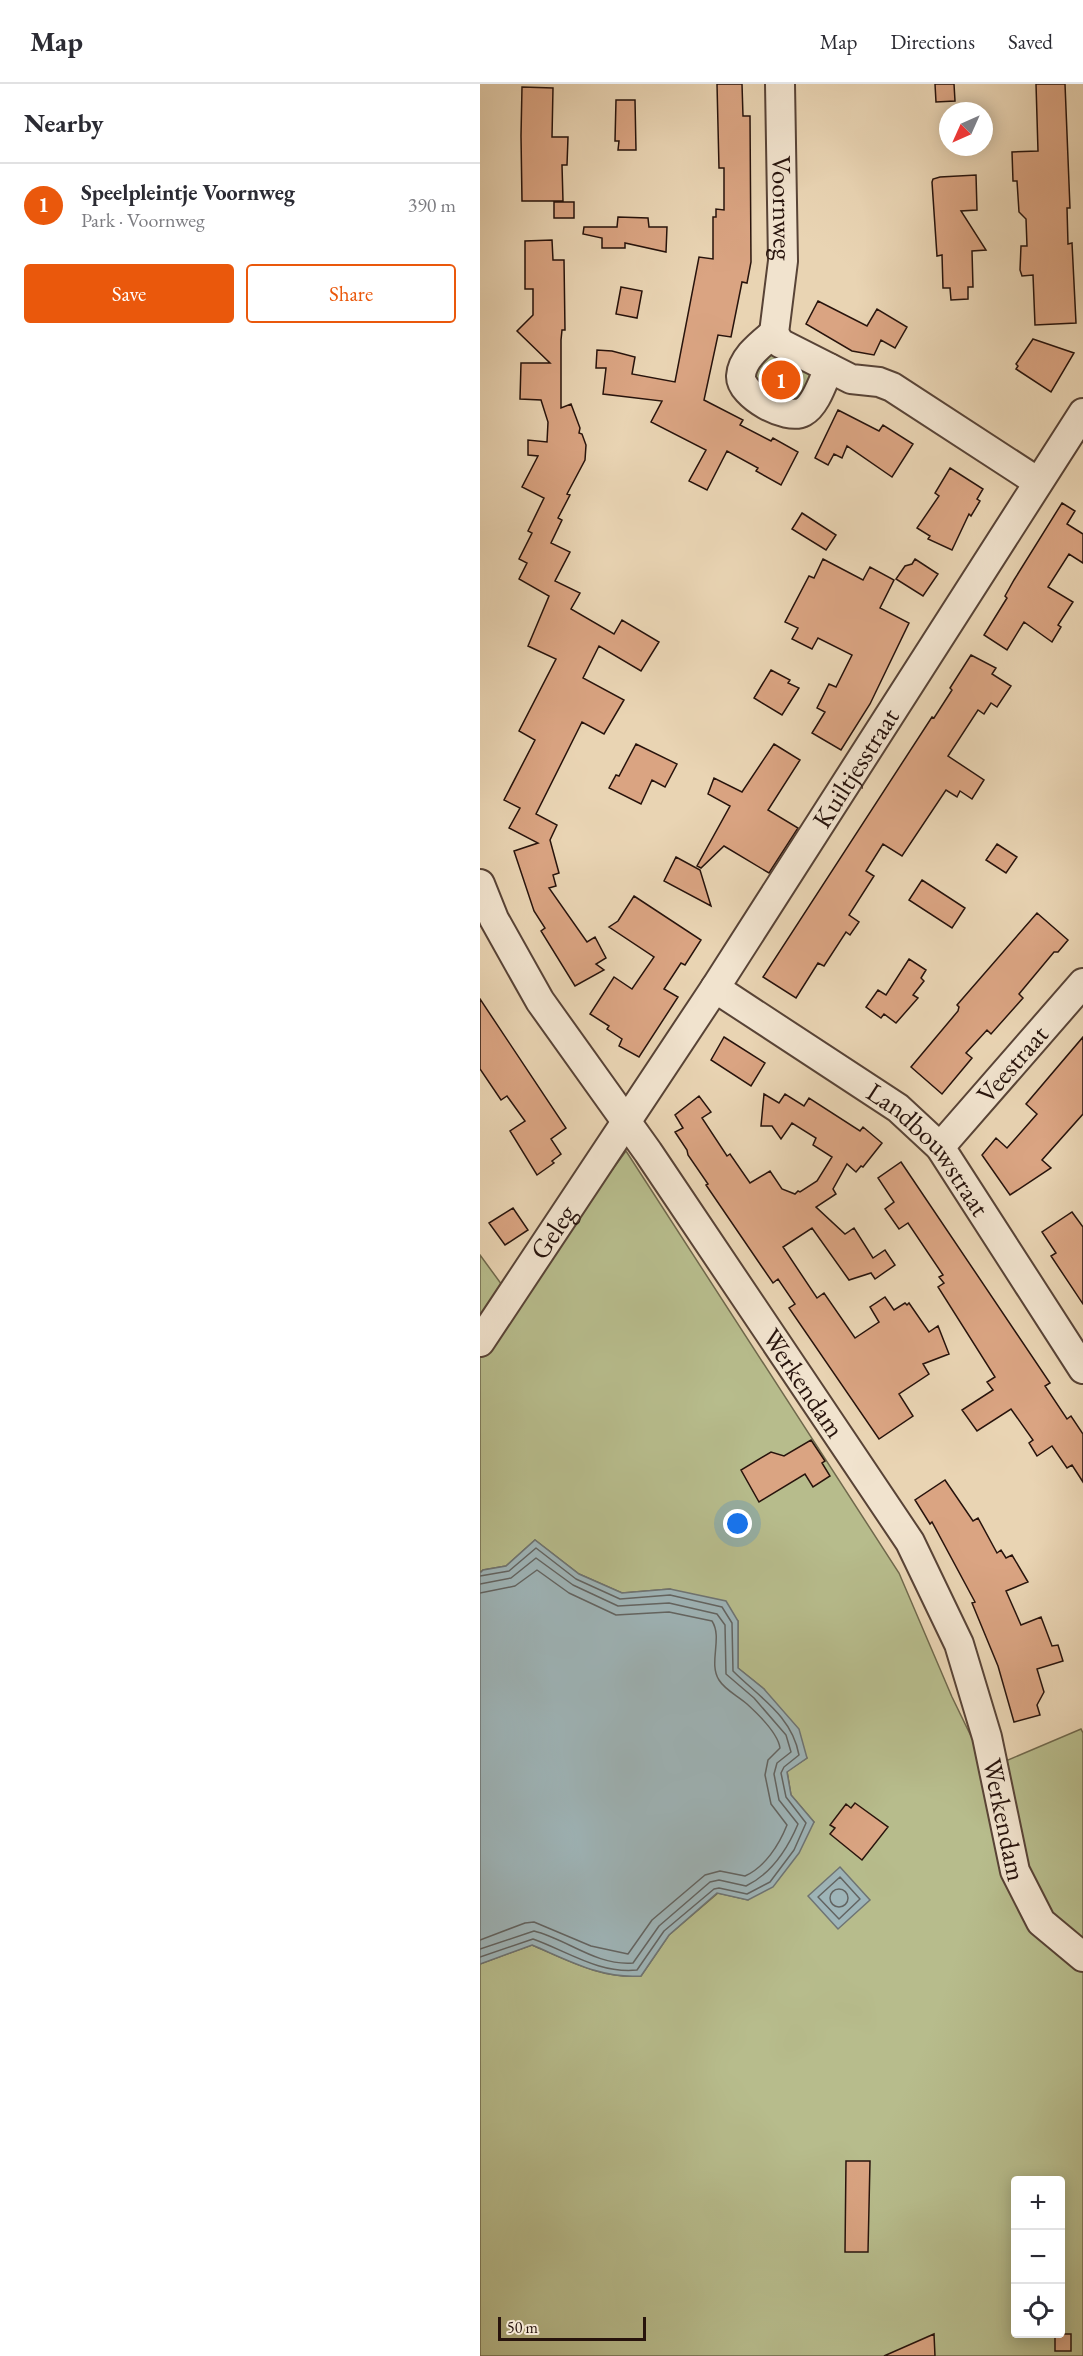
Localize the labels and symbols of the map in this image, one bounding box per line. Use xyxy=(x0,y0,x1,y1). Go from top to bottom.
north arrow xyxy=(939,102,993,156)
street label: Voornweg xyxy=(764,155,801,261)
pin: 1 xyxy=(762,358,800,402)
street label: Kuiltjesstraat xyxy=(804,701,907,834)
street label: Veestraat xyxy=(968,1017,1056,1110)
street label: Landbouwstraat xyxy=(860,1074,998,1223)
street label: Geleg xyxy=(522,1197,584,1266)
street label: Werkendam xyxy=(755,1322,853,1444)
your location xyxy=(723,1509,752,1538)
street label: Werkendam xyxy=(975,1755,1035,1884)
scale bar xyxy=(498,2314,646,2342)

